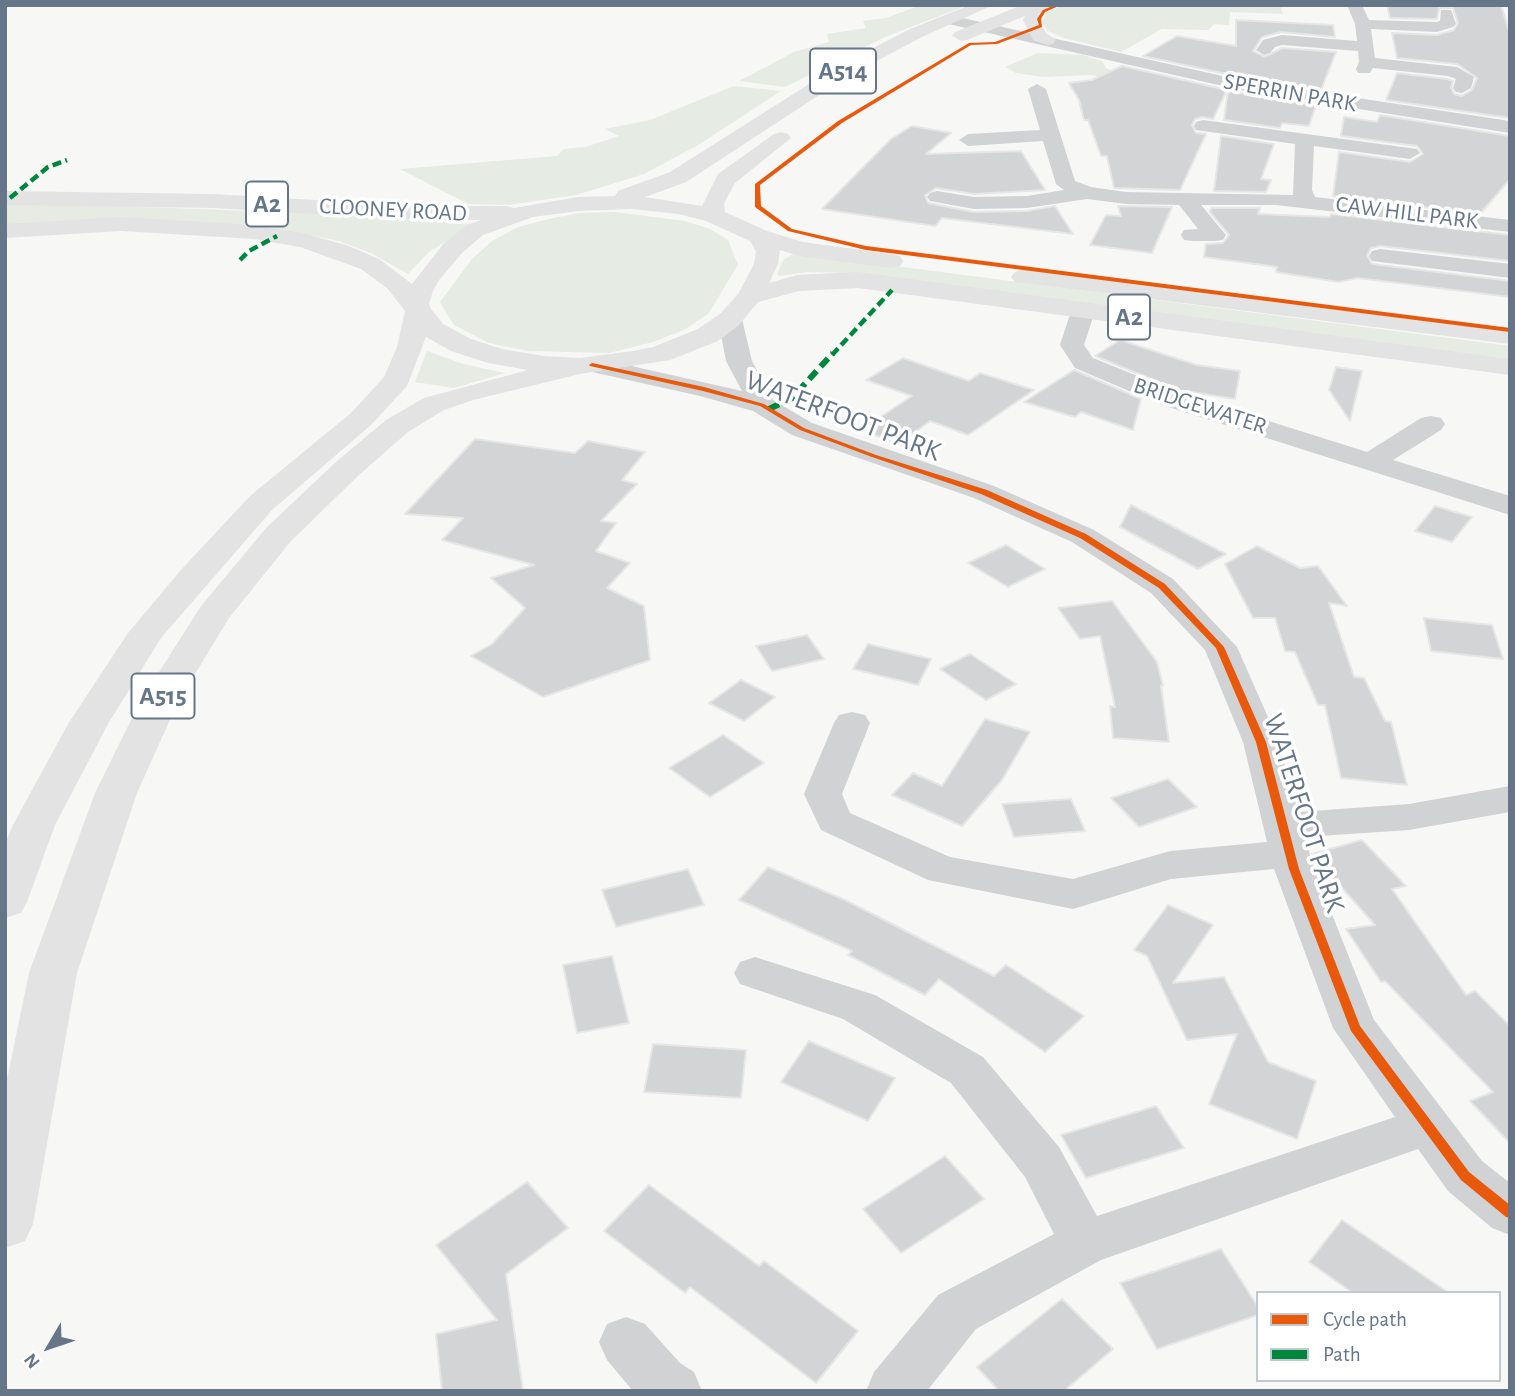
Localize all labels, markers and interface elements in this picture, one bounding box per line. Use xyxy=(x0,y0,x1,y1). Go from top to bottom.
road number: A514 xyxy=(810,48,876,94)
street label: SPERRIN PARK xyxy=(1221,68,1359,118)
road number: A2 xyxy=(246,182,288,226)
street label: CAW HILL PARK xyxy=(1334,191,1480,235)
street label: CLOONEY ROAD xyxy=(319,192,467,228)
road number: A2 xyxy=(1108,294,1150,340)
street label: WATERFOOT PARK xyxy=(740,363,946,469)
street label: BRIDGEWATER xyxy=(1130,372,1270,440)
road number: A515 xyxy=(132,674,194,718)
street label: WATERFOOT PARK xyxy=(1256,709,1352,917)
legend xyxy=(1256,1291,1501,1382)
text: Cycle path xyxy=(1323,1309,1407,1330)
north arrow xyxy=(14,1312,84,1382)
text: Path xyxy=(1323,1344,1361,1365)
text: N xyxy=(21,1349,44,1372)

